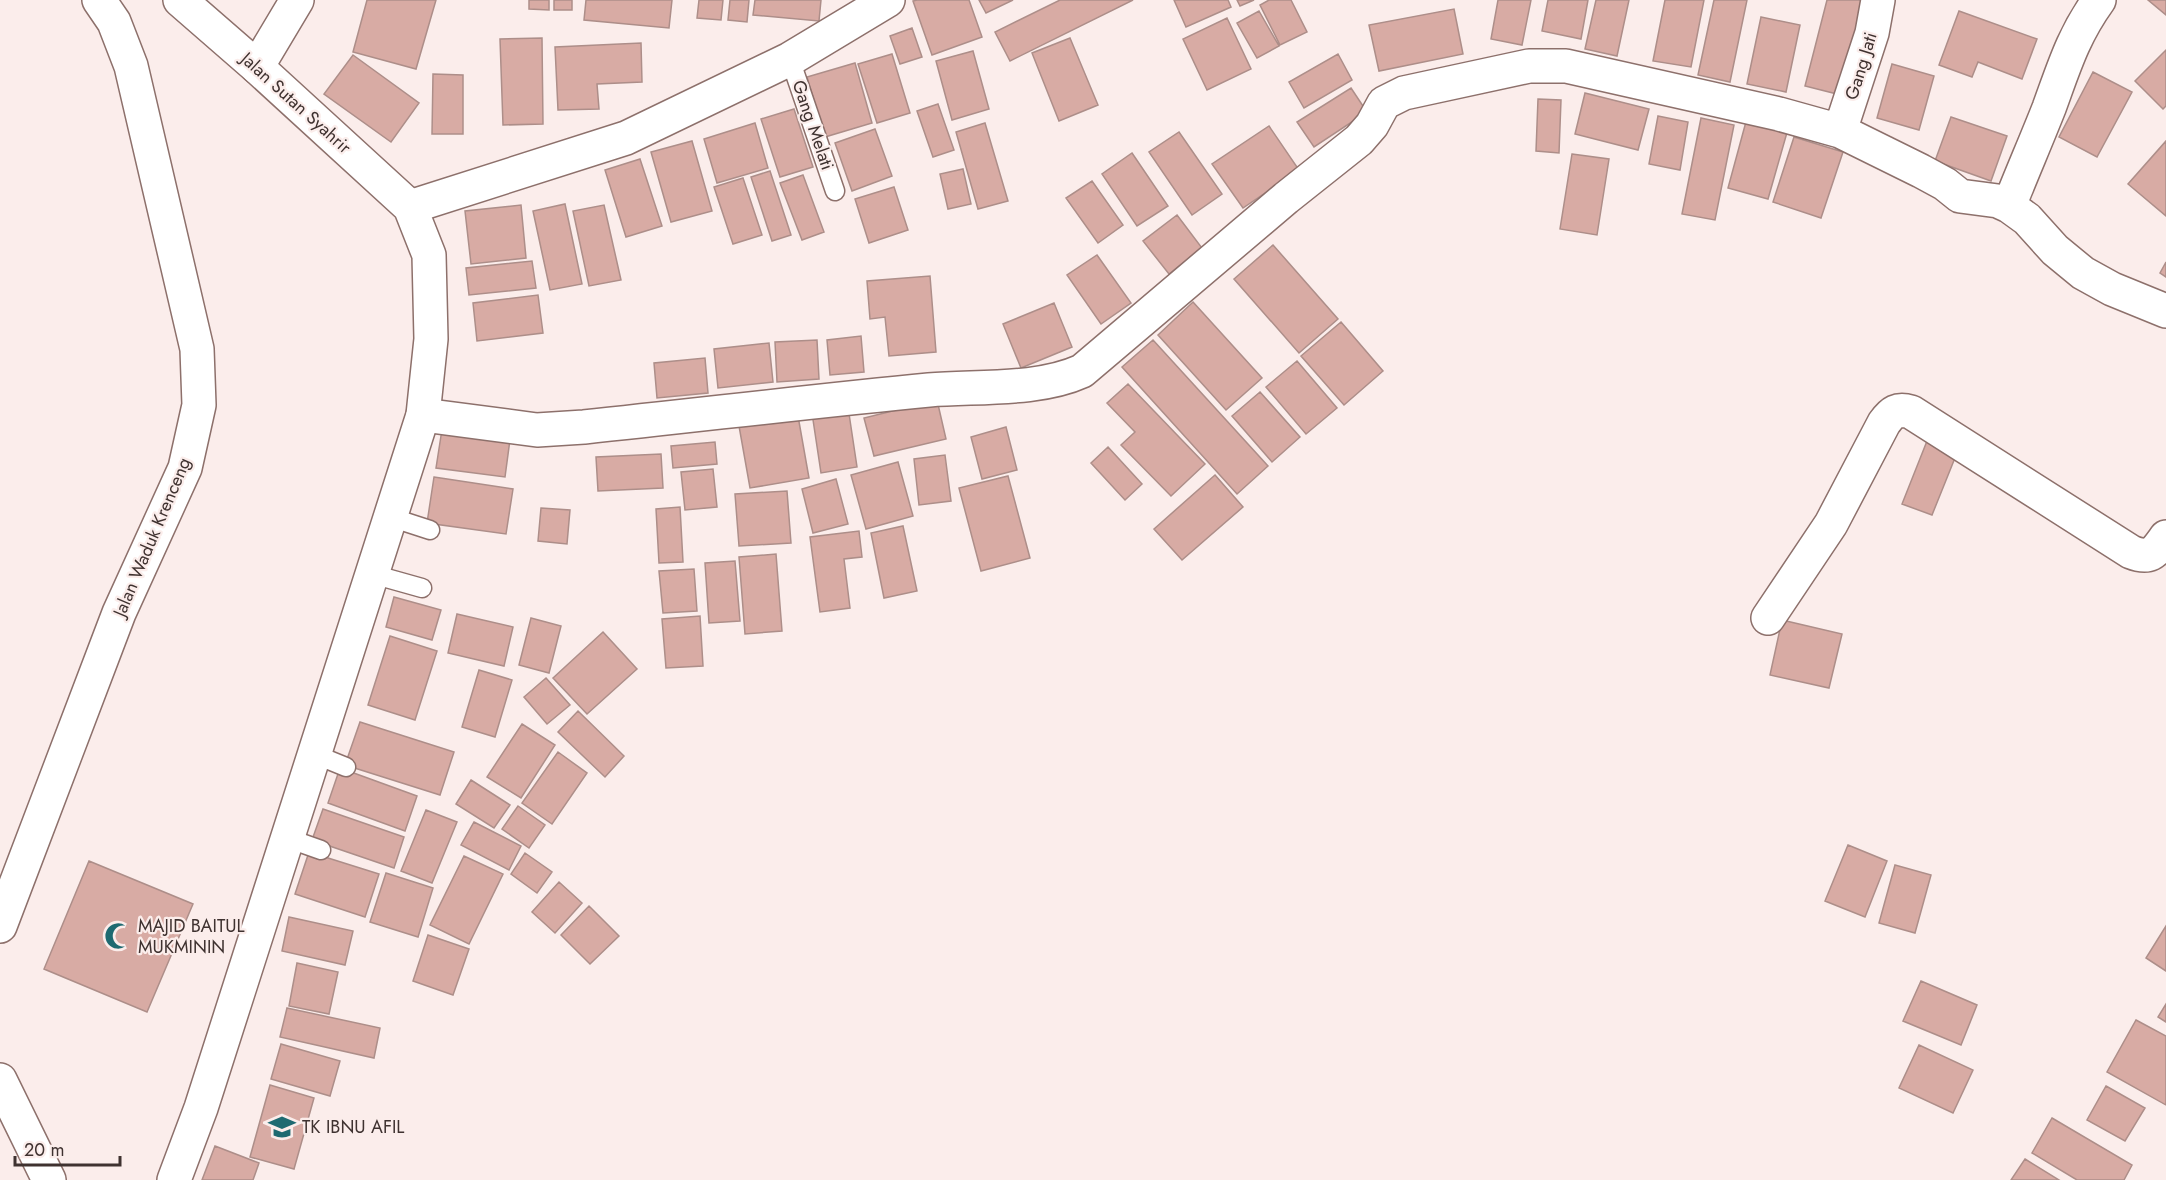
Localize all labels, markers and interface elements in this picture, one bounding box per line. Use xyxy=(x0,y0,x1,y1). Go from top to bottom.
street label: Gang Jati xyxy=(1838,29,1884,103)
street label: Jalan Sutan Syahrir xyxy=(234,45,358,160)
street label: Gang Melati xyxy=(786,77,840,173)
street label: Jalan Waduk Krenceng xyxy=(106,453,197,622)
place label: MAJID BAITUL MUKMININ xyxy=(138,913,245,960)
mosque icon: MAJID BAITUL MUKMININ xyxy=(103,921,133,951)
school or university icon: TK IBNU AFIL xyxy=(267,1112,297,1142)
place label: TK IBNU AFIL xyxy=(302,1114,404,1140)
scale bar xyxy=(15,1129,120,1167)
text: 20 m xyxy=(24,1137,64,1163)

